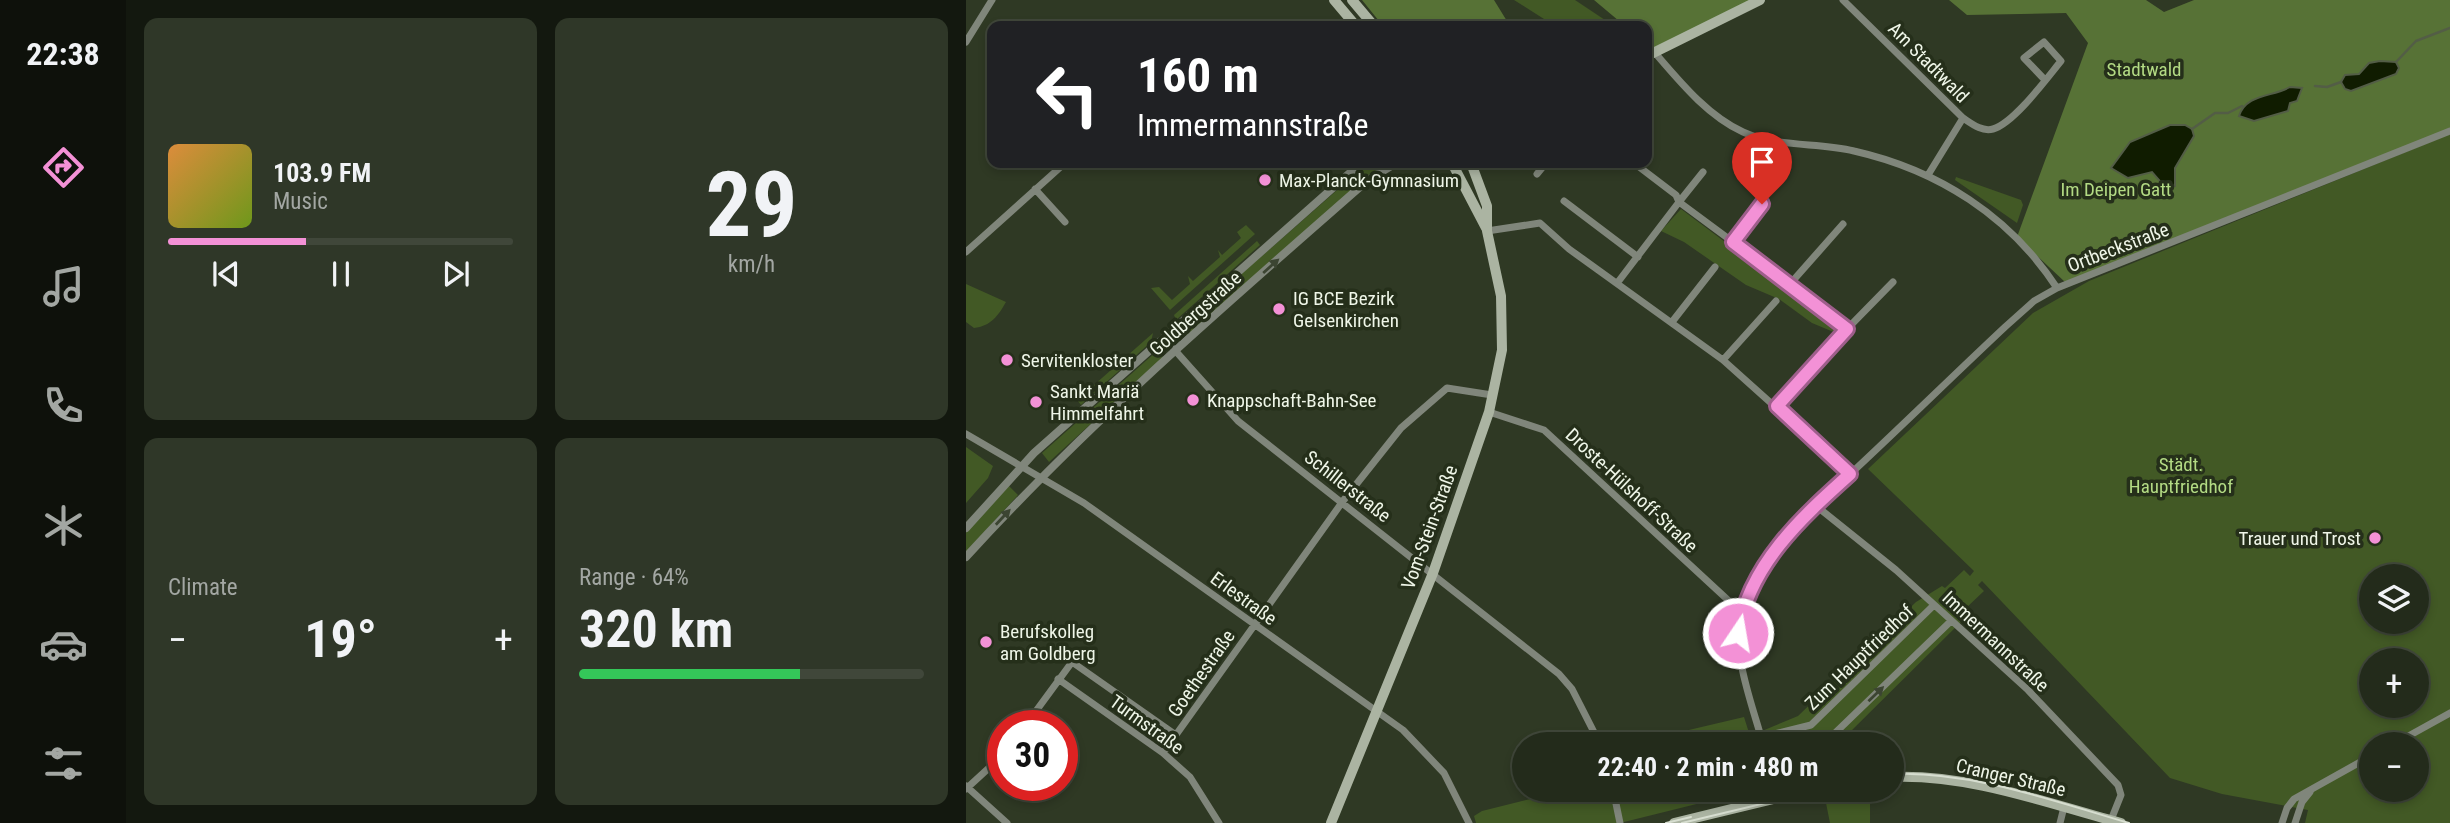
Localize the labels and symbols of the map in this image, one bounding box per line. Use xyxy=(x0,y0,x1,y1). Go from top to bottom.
street label: Am Stadtwald xyxy=(1884,17,1974,107)
park label: Stadtwald xyxy=(2107,58,2181,81)
pin xyxy=(1732,132,1792,204)
place label: Max-Planck-Gymnasium xyxy=(1279,169,1459,192)
marker: Max-Planck-Gymnasium xyxy=(1257,172,1273,188)
park label: Im Deipen Gatt xyxy=(2061,178,2171,201)
street label: Ortbeckstraße xyxy=(2064,218,2172,277)
one-way arrow xyxy=(1262,258,1279,274)
street label: Goldbergstraße xyxy=(1145,266,1246,361)
place label: IG BCE Bezirk Gelsenkirchen xyxy=(1293,287,1399,332)
marker: IG BCE Bezirk Gelsenkirchen xyxy=(1271,301,1287,317)
place label: Servitenkloster xyxy=(1021,349,1134,372)
marker: Servitenkloster xyxy=(999,352,1015,368)
place label: Sankt Mariä Himmelfahrt xyxy=(1050,380,1144,425)
place label: Knappschaft-Bahn-See xyxy=(1207,389,1377,412)
marker: Knappschaft-Bahn-See xyxy=(1185,392,1201,408)
marker: Sankt Mariä Himmelfahrt xyxy=(1028,394,1044,410)
street label: Droste-Hülshoff-Straße xyxy=(1561,423,1703,558)
street label: Schillerstraße xyxy=(1300,446,1396,527)
park label: Städt. Hauptfriedhof xyxy=(2129,453,2233,498)
street label: Vom-Stein-Straße xyxy=(1396,462,1463,592)
one-way arrow xyxy=(994,509,1010,526)
place label: Trauer und Trost xyxy=(2239,527,2361,550)
marker: Trauer und Trost xyxy=(2367,530,2383,546)
street label: Erlestraße xyxy=(1206,567,1281,630)
street label: Immermannstraße xyxy=(1938,586,2054,697)
position arrow xyxy=(1701,596,1775,670)
street label: Zum Hauptfriedhof xyxy=(1800,600,1918,715)
place label: Berufskolleg am Goldberg xyxy=(1000,620,1096,665)
street label: Goethestraße xyxy=(1163,625,1240,721)
marker: Berufskolleg am Goldberg xyxy=(978,634,994,650)
one-way arrow xyxy=(1867,685,1884,702)
street label: Turmstraße xyxy=(1105,690,1188,759)
speed limit sign: 30 xyxy=(987,710,1078,801)
street label: Cranger Straße xyxy=(1954,754,2068,801)

